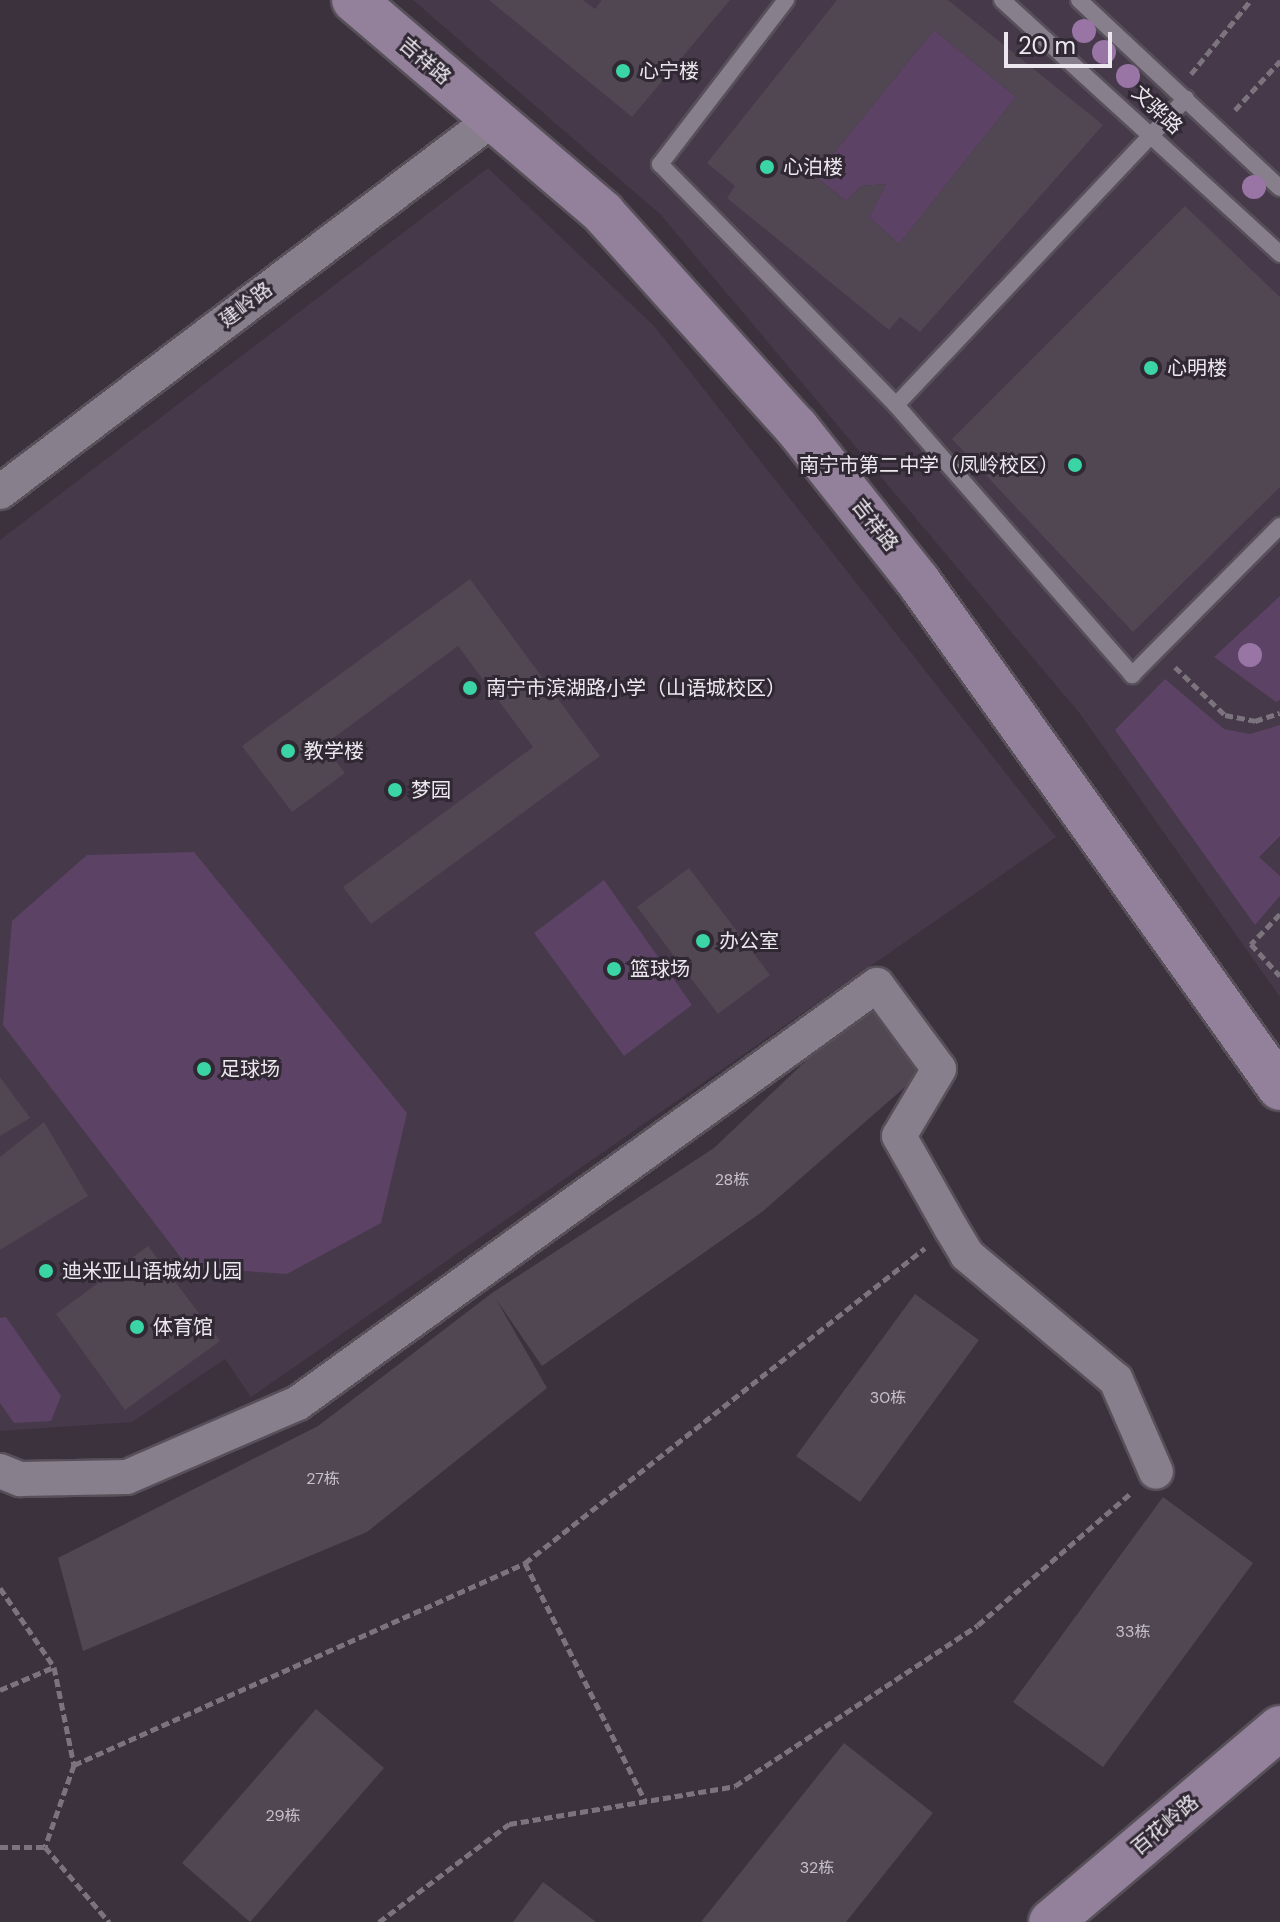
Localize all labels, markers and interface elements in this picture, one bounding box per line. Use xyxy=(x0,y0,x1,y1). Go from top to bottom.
scale bar xyxy=(1008,16,1116,66)
text: 20 m xyxy=(1018,30,1076,61)
street label: 吉祥路 xyxy=(394,32,456,90)
place label: 心宁楼 xyxy=(639,59,699,83)
marker: 心宁楼 xyxy=(614,62,632,80)
street label: 文骅路 xyxy=(1127,81,1187,139)
place label: 心泊楼 xyxy=(783,155,843,179)
marker: 心泊楼 xyxy=(758,158,776,176)
street label: 建岭路 xyxy=(215,277,277,333)
place label: 心明楼 xyxy=(1167,356,1227,380)
marker: 心明楼 xyxy=(1142,359,1160,377)
place label: 南宁市第二中学（凤岭校区） xyxy=(799,453,1059,477)
marker: 南宁市第二中学（凤岭校区） xyxy=(1066,456,1084,474)
street label: 吉祥路 xyxy=(847,494,903,556)
place label: 南宁市滨湖路小学（山语城校区） xyxy=(486,676,786,700)
marker: 南宁市滨湖路小学（山语城校区） xyxy=(461,679,479,697)
place label: 教学楼 xyxy=(304,739,364,763)
marker: 教学楼 xyxy=(279,742,297,760)
place label: 梦园 xyxy=(411,778,451,802)
marker: 梦园 xyxy=(386,781,404,799)
place label: 办公室 xyxy=(719,929,779,953)
marker: 办公室 xyxy=(694,932,712,950)
place label: 篮球场 xyxy=(630,957,690,981)
marker: 篮球场 xyxy=(605,960,623,978)
place label: 足球场 xyxy=(220,1057,280,1081)
marker: 足球场 xyxy=(195,1060,213,1078)
house number: 28栋 xyxy=(715,1170,749,1190)
place label: 迪米亚山语城幼儿园 xyxy=(62,1259,242,1283)
marker: 迪米亚山语城幼儿园 xyxy=(37,1262,55,1280)
place label: 体育馆 xyxy=(153,1315,213,1339)
marker: 体育馆 xyxy=(128,1318,146,1336)
house number: 30栋 xyxy=(870,1388,906,1408)
house number: 27栋 xyxy=(306,1469,340,1489)
house number: 33栋 xyxy=(1116,1622,1150,1642)
street label: 百花岭路 xyxy=(1127,1790,1203,1860)
house number: 29栋 xyxy=(265,1806,301,1826)
house number: 32栋 xyxy=(800,1858,834,1878)

